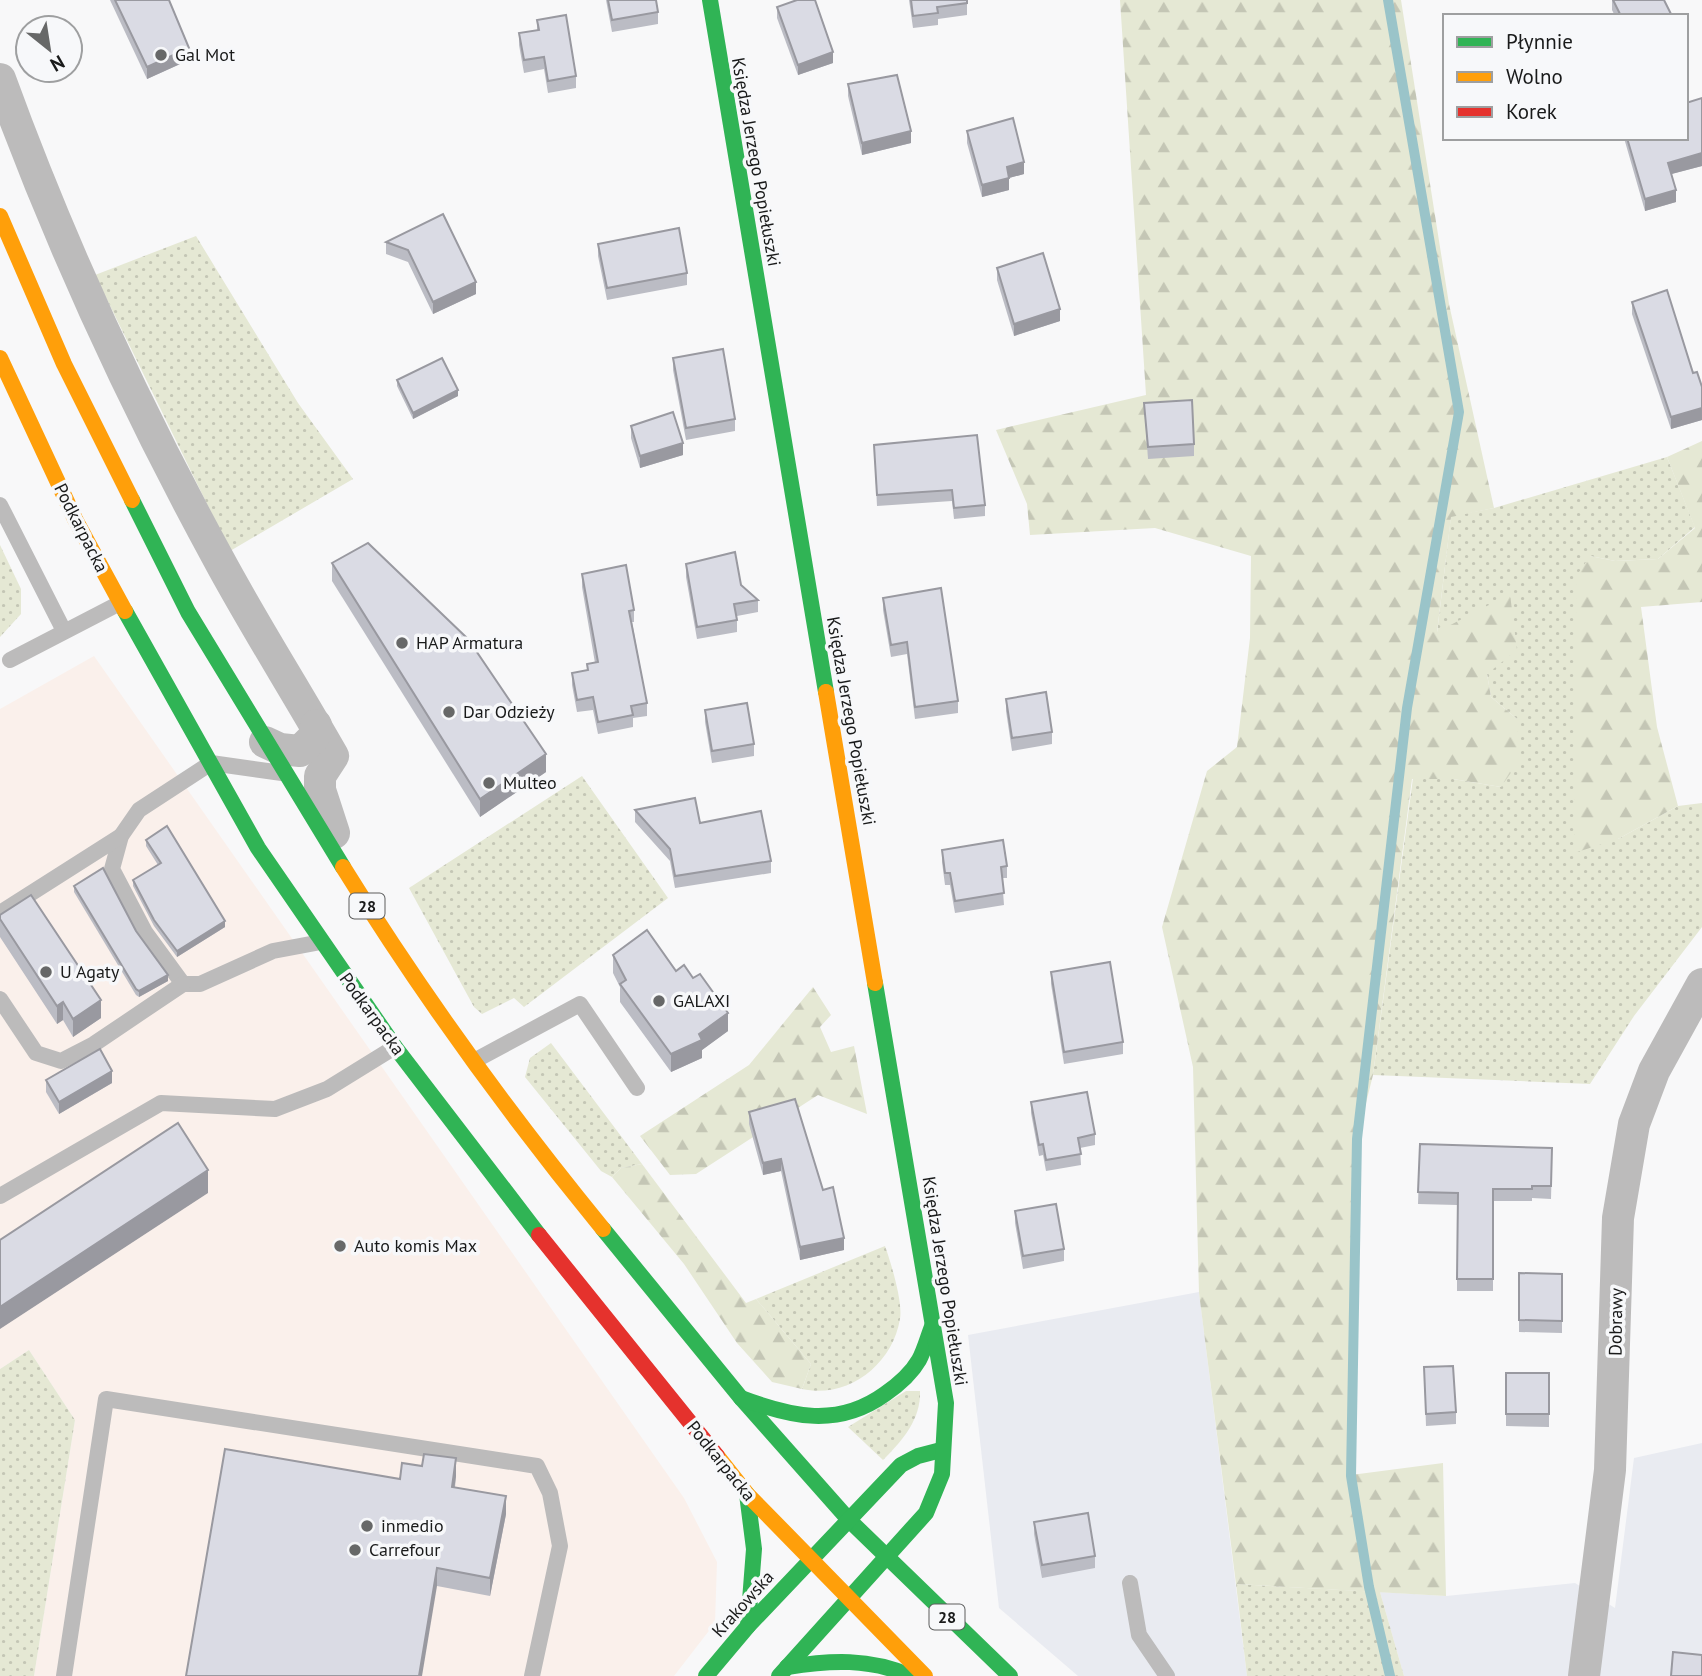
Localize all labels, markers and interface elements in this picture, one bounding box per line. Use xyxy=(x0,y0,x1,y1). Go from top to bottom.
north arrow xyxy=(14,14,84,84)
legend xyxy=(1443,14,1688,140)
text: Płynnie xyxy=(1506,28,1573,55)
place label: Gal Mot xyxy=(175,43,235,66)
marker: Gal Mot xyxy=(153,47,169,63)
text: N xyxy=(46,50,69,77)
street label: Księdza Jerzego Popiełuszki xyxy=(727,56,786,268)
text: Wolno xyxy=(1506,63,1563,90)
text: Korek xyxy=(1506,98,1557,125)
street label: Podkarpacka xyxy=(49,479,114,576)
street label: Księdza Jerzego Popiełuszki xyxy=(822,615,881,827)
place label: HAP Armatura xyxy=(416,631,523,654)
marker: HAP Armatura xyxy=(394,635,410,651)
place label: Dar Odzieży xyxy=(463,700,555,723)
marker: Dar Odzieży xyxy=(441,704,457,720)
place label: Multeo xyxy=(503,771,557,794)
marker: Multeo xyxy=(481,775,497,791)
road number: 28 xyxy=(350,893,384,918)
place label: U Agaty xyxy=(60,960,120,983)
marker: U Agaty xyxy=(38,964,54,980)
street label: Podkarpacka xyxy=(335,968,410,1060)
place label: GALAXI xyxy=(673,989,730,1012)
marker: GALAXI xyxy=(651,993,667,1009)
street label: Księdza Jerzego Popiełuszki xyxy=(918,1175,973,1387)
place label: Auto komis Max xyxy=(354,1234,477,1257)
marker: Auto komis Max xyxy=(332,1238,348,1254)
street label: Dobrawy xyxy=(1603,1287,1628,1356)
street label: Podkarpacka xyxy=(682,1416,761,1506)
place label: inmedio xyxy=(381,1514,444,1537)
marker: inmedio xyxy=(359,1518,375,1534)
place label: Carrefour xyxy=(369,1538,440,1561)
marker: Carrefour xyxy=(347,1542,363,1558)
street label: Krakowska xyxy=(707,1566,779,1642)
road number: 28 xyxy=(930,1604,964,1630)

